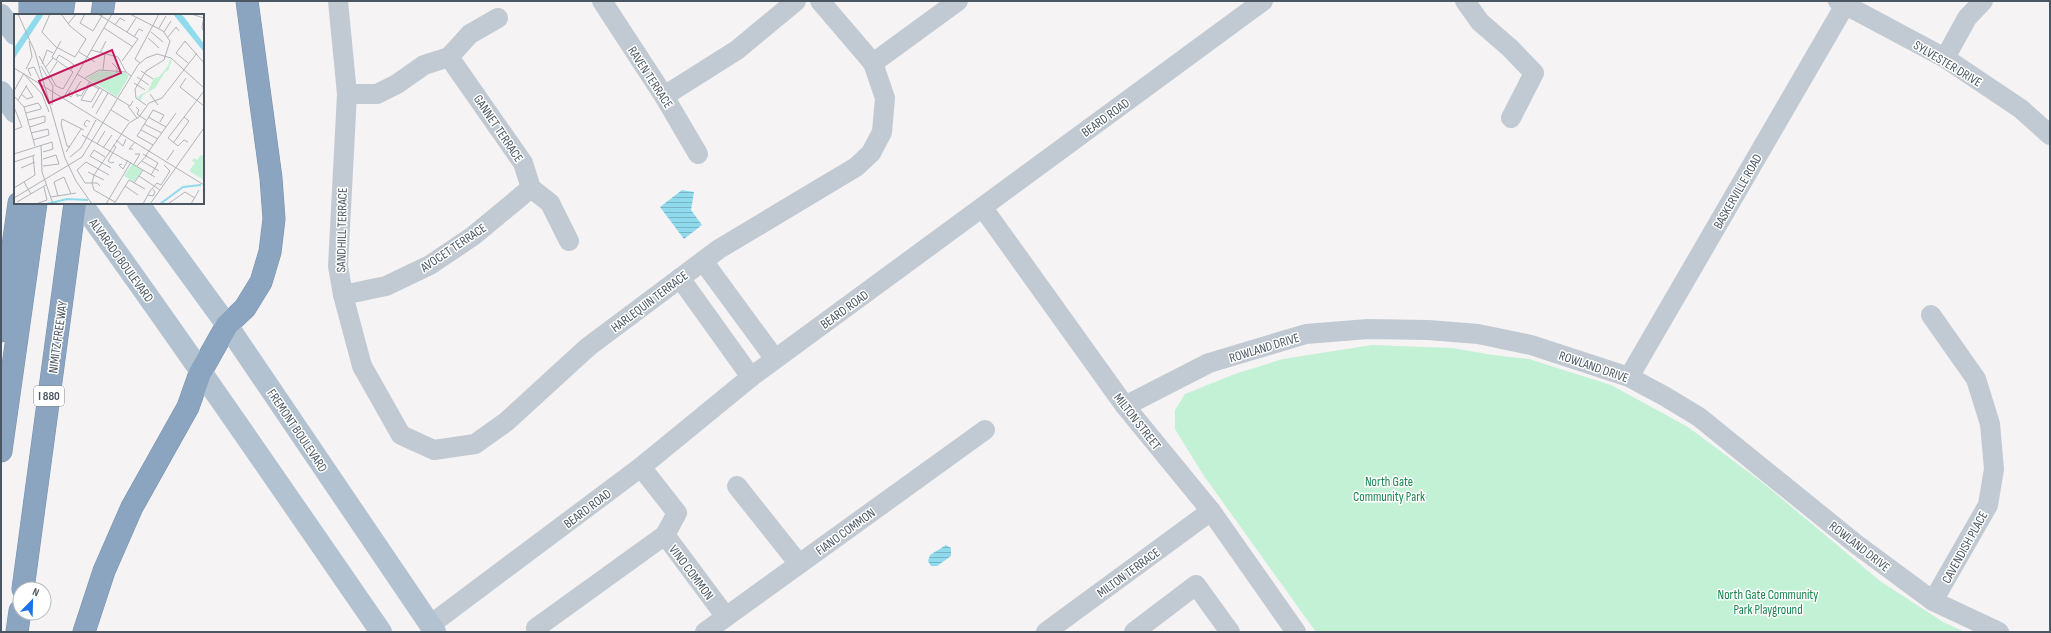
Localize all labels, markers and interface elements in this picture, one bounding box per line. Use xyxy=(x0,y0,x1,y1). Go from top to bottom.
inset map xyxy=(14,14,204,204)
street label: SYLVESTER DRIVE xyxy=(1910,37,1984,90)
street label: RAVEN TERRACE xyxy=(624,44,676,112)
street label: GANNET TERRACE xyxy=(470,92,527,165)
street label: BEARD ROAD xyxy=(1079,95,1133,141)
street label: BASKERVILLE ROAD xyxy=(1710,151,1766,232)
street label: SANDHILL TERRACE xyxy=(333,188,351,273)
street label: ALVARADO BOULEVARD xyxy=(85,215,157,305)
street label: AVOCET TERRACE xyxy=(417,220,490,276)
street label: HARLEQUIN TERRACE xyxy=(608,268,691,336)
street label: BEARD ROAD xyxy=(818,287,872,333)
street label: NIMITZ FREEWAY xyxy=(45,299,71,374)
street label: ROWLAND DRIVE xyxy=(1227,330,1301,366)
street label: ROWLAND DRIVE xyxy=(1557,348,1631,386)
road number: I 880 xyxy=(34,386,64,406)
street label: FREMONT BOULEVARD xyxy=(263,386,331,475)
street label: MILTON STREET xyxy=(1110,390,1164,453)
park label: North Gate Community Park xyxy=(1353,474,1425,505)
street label: BEARD ROAD xyxy=(561,486,614,532)
street label: FIANO COMMON xyxy=(813,505,878,559)
street label: CAVENDISH PLACE xyxy=(1938,509,1991,586)
street label: ROWLAND DRIVE xyxy=(1826,518,1893,575)
street label: VINO COMMON xyxy=(665,542,717,603)
street label: MILTON TERRACE xyxy=(1094,545,1163,601)
north arrow xyxy=(12,581,52,621)
text: N xyxy=(30,585,41,599)
park label: North Gate Community Park Playground xyxy=(1718,587,1818,618)

